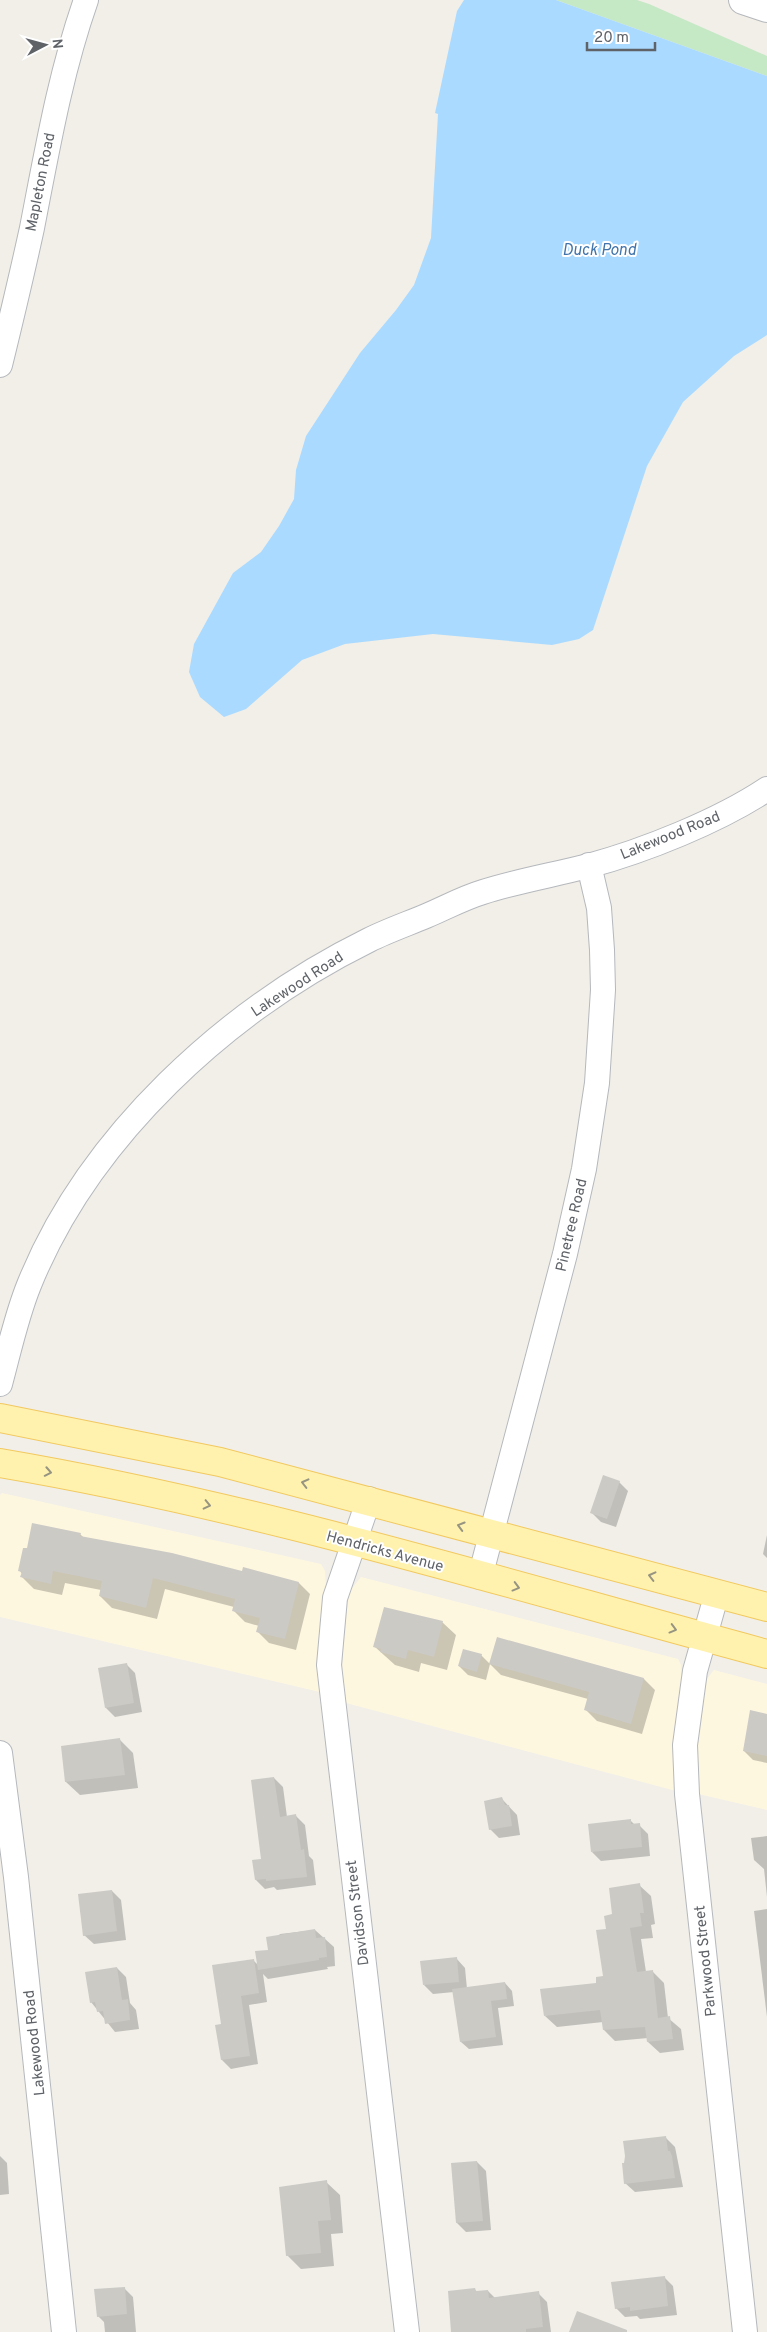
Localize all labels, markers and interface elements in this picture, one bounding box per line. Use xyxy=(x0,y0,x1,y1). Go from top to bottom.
north arrow xyxy=(20,20,70,70)
scale bar xyxy=(587,20,654,52)
text: 20 m xyxy=(594,29,629,48)
text: N xyxy=(47,38,65,50)
street label: Mapleton Road xyxy=(23,131,60,233)
water label: Duck Pond xyxy=(562,241,637,261)
street label: Lakewood Road xyxy=(618,808,723,865)
street label: Lakewood Road xyxy=(248,948,348,1022)
street label: Pinetree Road xyxy=(553,1177,592,1274)
one-way arrow xyxy=(44,1466,52,1476)
one-way arrow xyxy=(300,1478,309,1489)
one-way arrow xyxy=(203,1499,212,1510)
one-way arrow xyxy=(458,1522,466,1532)
street label: Hendricks Avenue xyxy=(324,1528,445,1577)
one-way arrow xyxy=(649,1572,657,1582)
one-way arrow xyxy=(512,1581,520,1591)
one-way arrow xyxy=(669,1623,678,1634)
street label: Davidson Street xyxy=(343,1859,374,1967)
street label: Parkwood Street xyxy=(691,1904,722,2017)
street label: Lakewood Road xyxy=(20,1989,50,2097)

